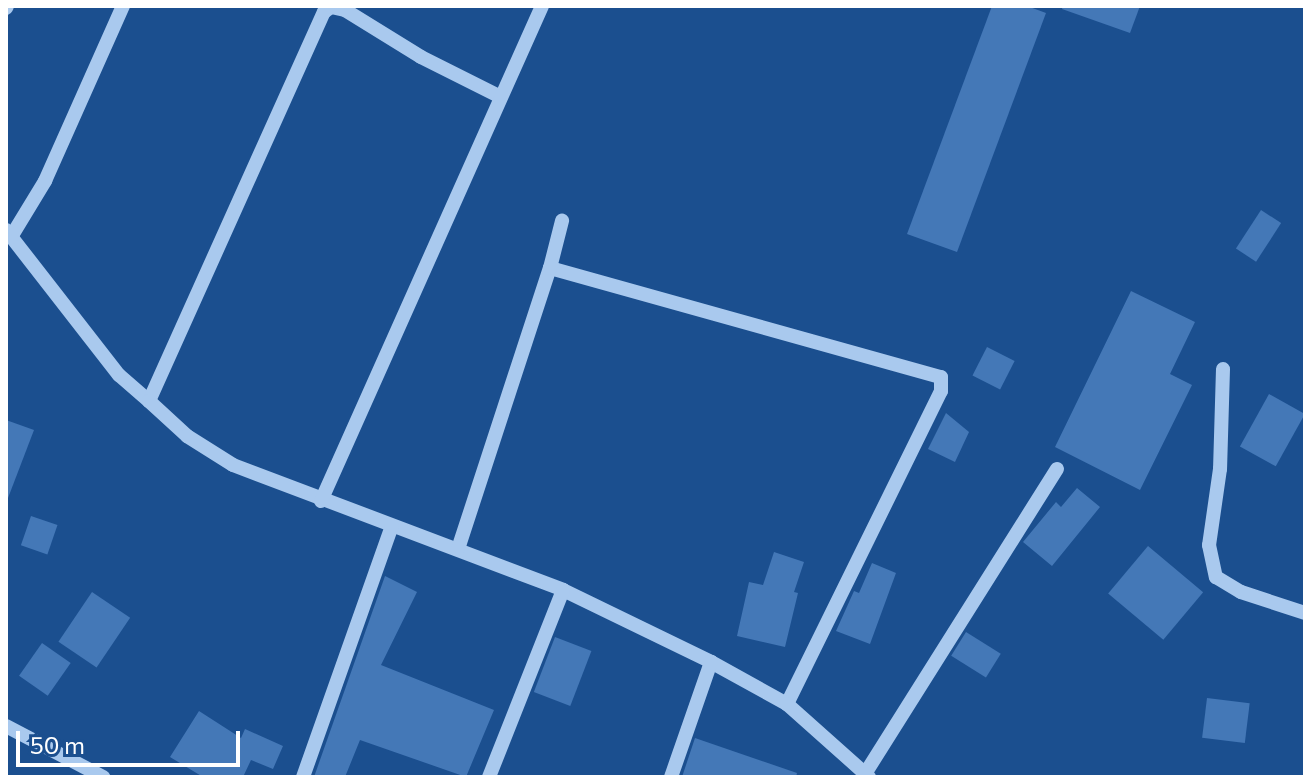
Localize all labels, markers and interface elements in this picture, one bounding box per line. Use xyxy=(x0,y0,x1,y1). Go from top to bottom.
scale bar xyxy=(20,715,244,765)
text: 50 m xyxy=(30,730,85,759)

